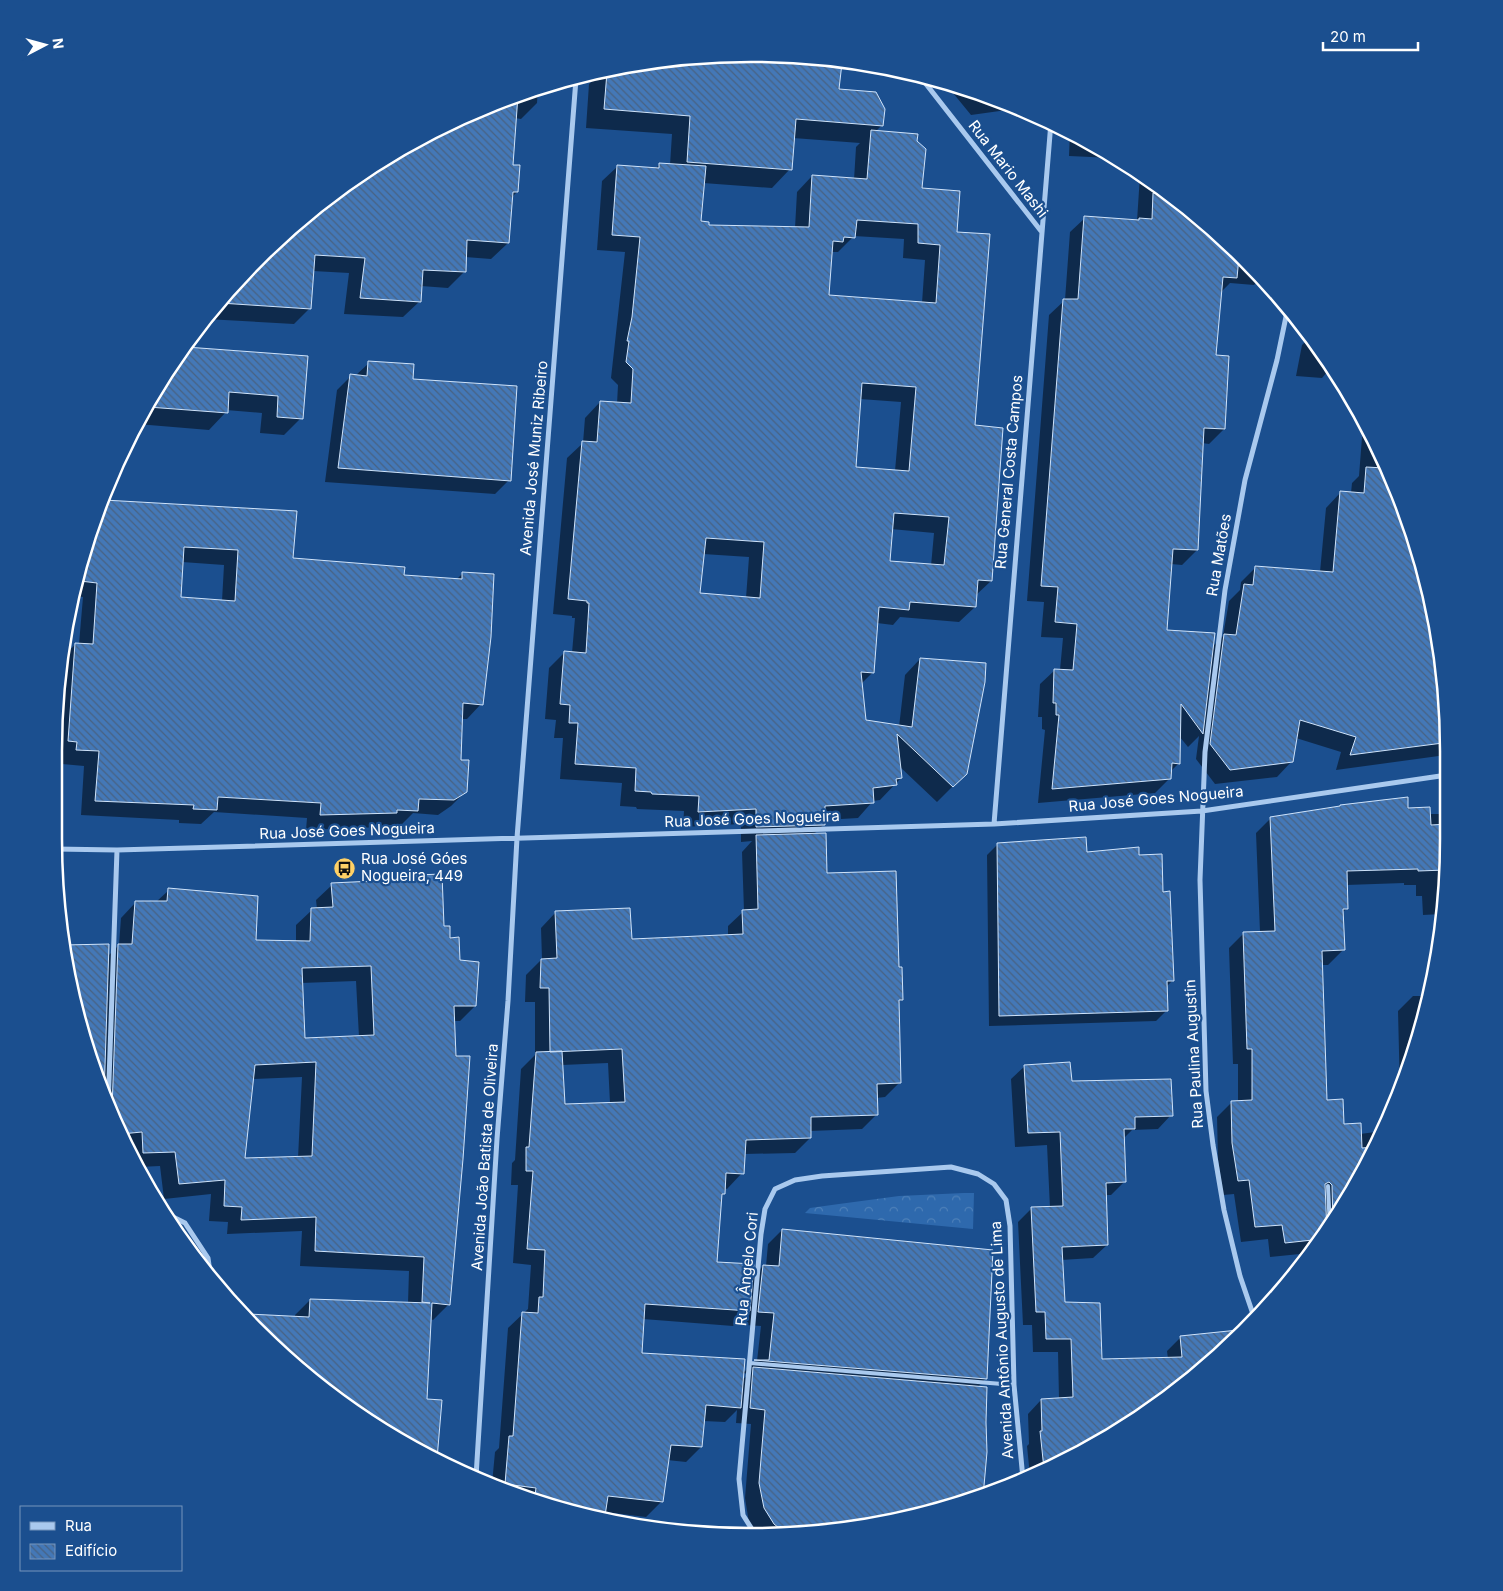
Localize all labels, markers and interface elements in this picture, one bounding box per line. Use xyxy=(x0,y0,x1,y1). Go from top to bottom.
north arrow xyxy=(20,20,70,70)
scale bar xyxy=(1323,20,1418,52)
text: 20 m xyxy=(1330,27,1366,46)
text: N xyxy=(49,37,67,50)
street label: Rua Mario Mashi xyxy=(965,116,1052,221)
street label: Avenida José Muniz Ribeiro xyxy=(516,360,551,556)
street label: Rua General Costa Campos xyxy=(991,374,1026,570)
street label: Rua Matões xyxy=(1202,512,1235,598)
street label: Rua José Goes Nogueira xyxy=(1068,781,1244,816)
street label: Rua José Goes Nogueira xyxy=(664,806,840,831)
street label: Rua José Goes Nogueira xyxy=(259,818,435,843)
place label: Rua José Góes Nogueira, 449 xyxy=(361,849,468,885)
bus stop icon: Rua José Góes Nogueira, 449 xyxy=(333,856,357,880)
street label: Rua Paulina Augustin xyxy=(1180,979,1207,1129)
street label: Avenida João Batista de Oliveira xyxy=(467,1043,502,1271)
street label: Rua Ângelo Cori xyxy=(731,1211,762,1327)
street label: Avenida Antônio Augusto de Lima xyxy=(986,1221,1017,1459)
legend xyxy=(20,1506,182,1571)
text: Rua xyxy=(65,1516,92,1535)
text: Edifício xyxy=(65,1541,117,1560)

